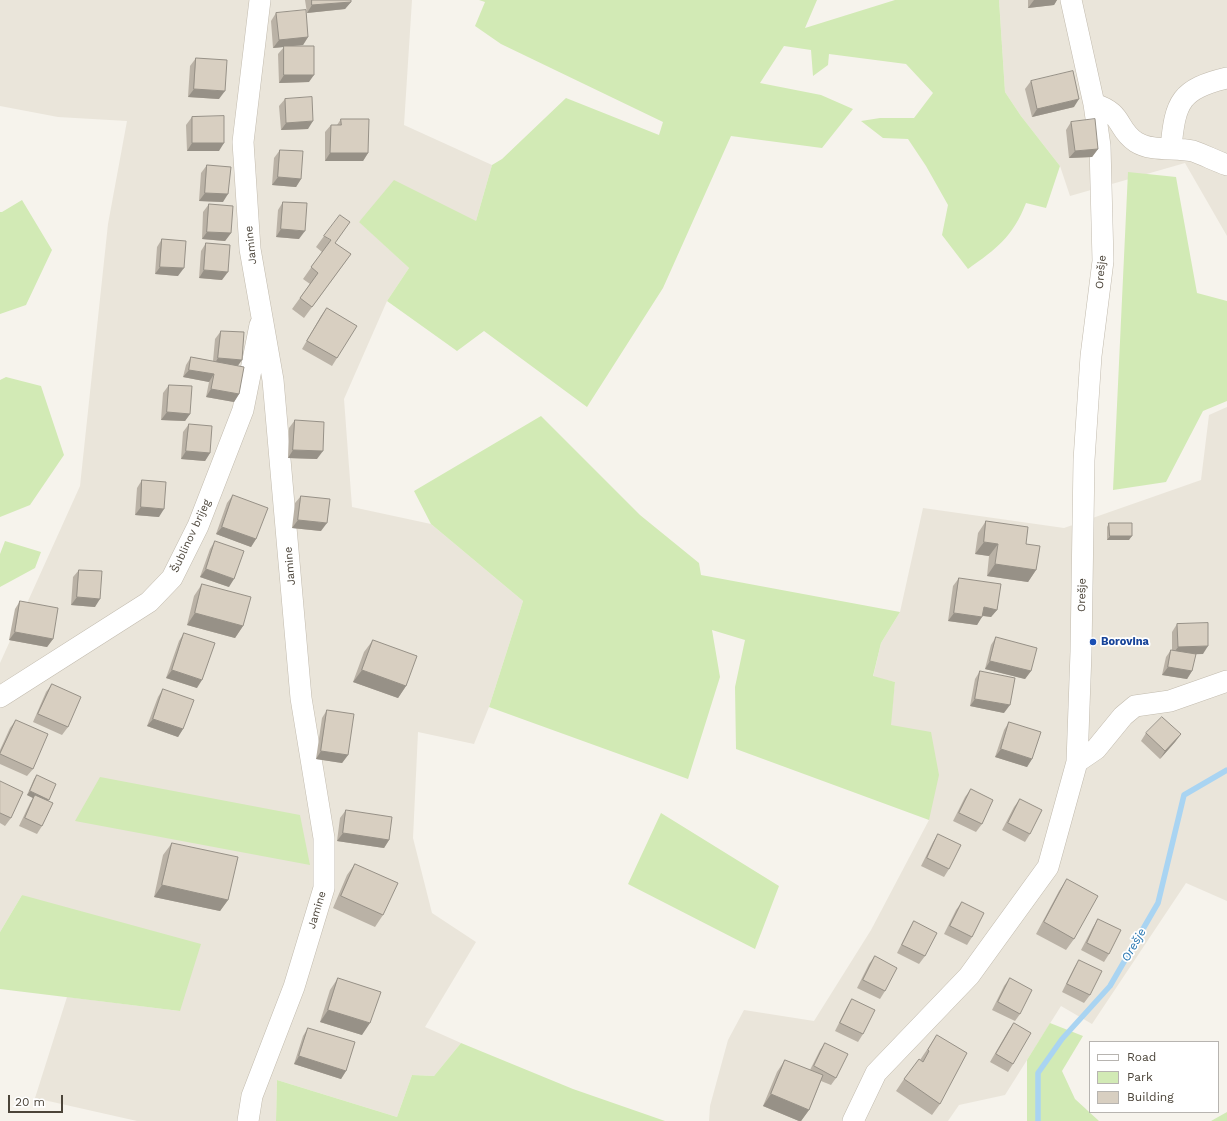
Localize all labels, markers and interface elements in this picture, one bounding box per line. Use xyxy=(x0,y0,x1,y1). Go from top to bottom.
street label: Jamine xyxy=(242,225,260,265)
street label: Orešje xyxy=(1093,255,1109,289)
street label: Šublinov brijeg xyxy=(168,497,214,575)
street label: Jamine xyxy=(282,546,298,586)
street label: Orešje xyxy=(1075,578,1089,612)
place label: Borovina xyxy=(1101,635,1149,649)
marker: Borovina xyxy=(1088,637,1098,647)
street label: Jamine xyxy=(305,890,329,930)
water label: Orešje xyxy=(1119,926,1149,964)
legend xyxy=(1089,1041,1219,1113)
text: Road xyxy=(1127,1050,1156,1064)
text: Park xyxy=(1127,1070,1153,1084)
scale bar xyxy=(10,1087,65,1113)
text: Building xyxy=(1127,1090,1174,1104)
text: 20 m xyxy=(15,1095,45,1109)

